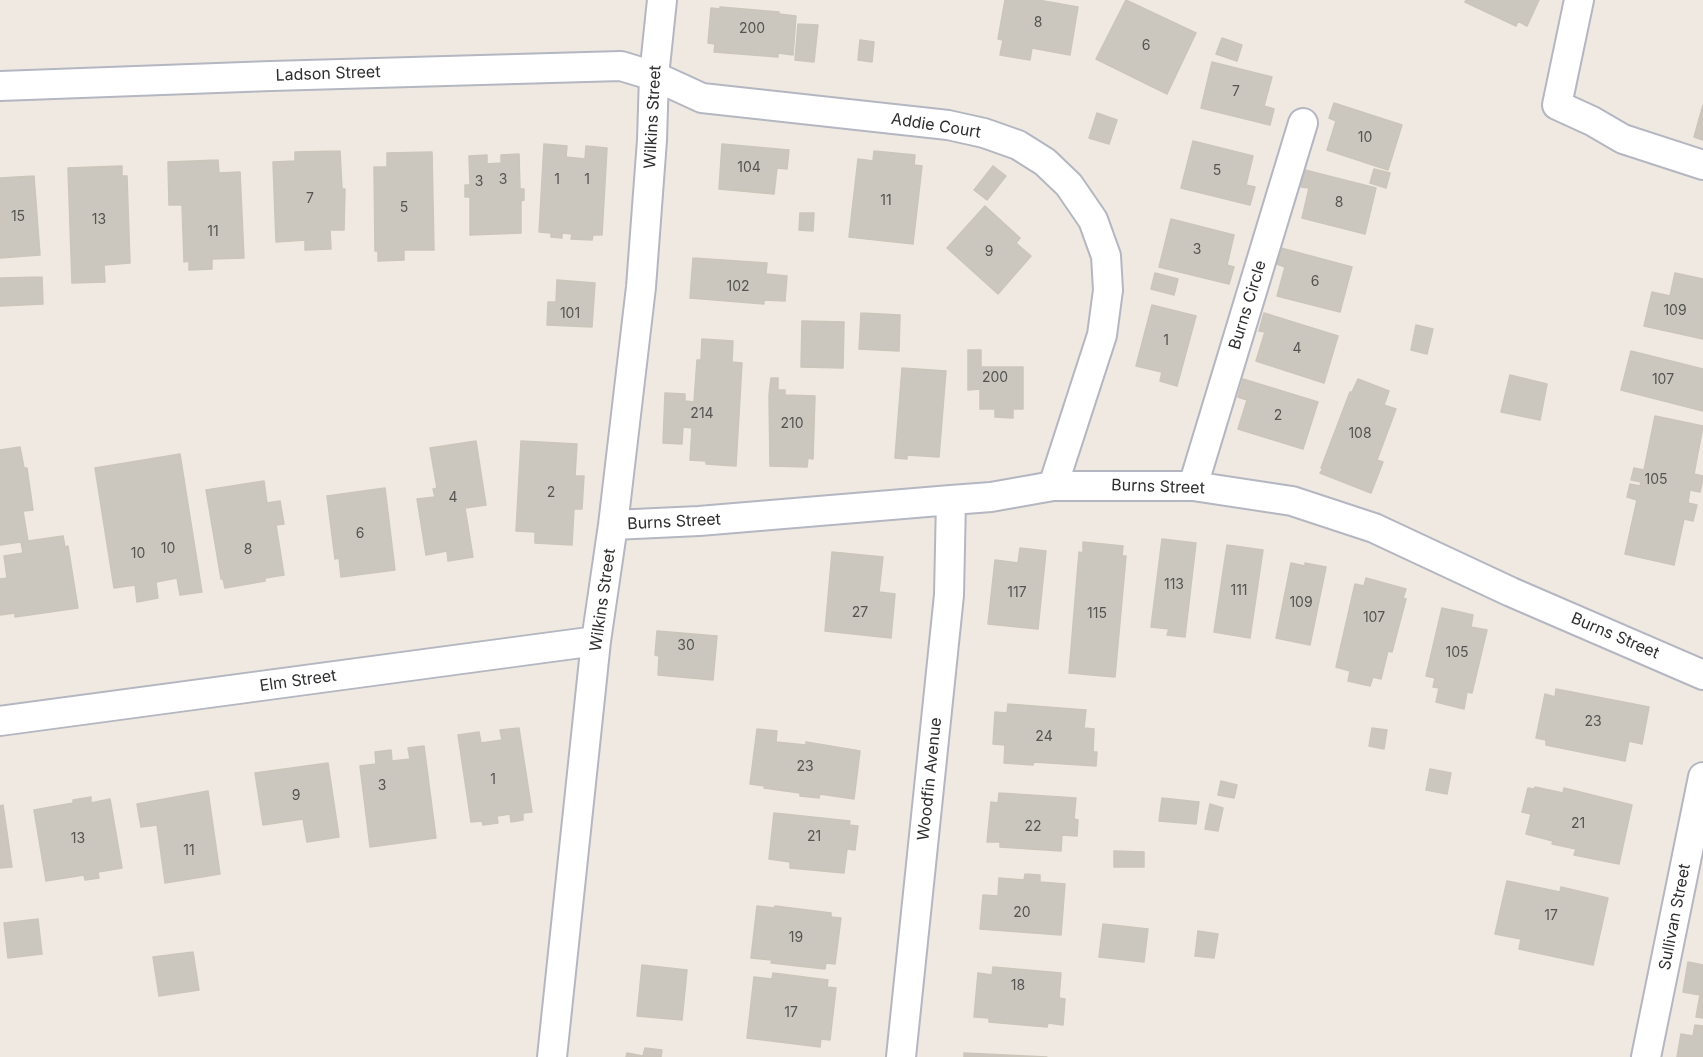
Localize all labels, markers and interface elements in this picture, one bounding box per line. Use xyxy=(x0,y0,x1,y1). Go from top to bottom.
house number: 8 xyxy=(1034,15,1042,31)
house number: 200 xyxy=(739,21,765,37)
house number: 6 xyxy=(1142,38,1150,54)
street label: Ladson Street xyxy=(275,63,381,85)
street label: Wilkins Street xyxy=(641,65,665,169)
house number: 7 xyxy=(1232,84,1240,100)
street label: Addie Court xyxy=(890,109,982,143)
house number: 10 xyxy=(1358,130,1372,146)
house number: 104 xyxy=(737,160,761,176)
house number: 5 xyxy=(1213,163,1221,179)
house number: 3 xyxy=(499,172,507,188)
house number: 1 xyxy=(554,172,560,188)
house number: 1 xyxy=(584,172,590,188)
house number: 3 xyxy=(475,174,483,190)
house number: 7 xyxy=(306,191,314,207)
house number: 11 xyxy=(880,193,892,209)
house number: 8 xyxy=(1335,195,1343,211)
house number: 5 xyxy=(400,200,408,216)
house number: 15 xyxy=(11,209,25,225)
house number: 13 xyxy=(92,212,106,228)
house number: 11 xyxy=(207,224,219,240)
house number: 3 xyxy=(1193,242,1201,258)
house number: 9 xyxy=(985,244,993,260)
street label: Burns Circle xyxy=(1225,258,1271,352)
house number: 6 xyxy=(1311,274,1319,290)
house number: 102 xyxy=(726,279,750,295)
house number: 109 xyxy=(1663,303,1687,319)
house number: 101 xyxy=(560,306,580,322)
house number: 1 xyxy=(1163,333,1169,349)
house number: 4 xyxy=(1292,341,1302,357)
house number: 200 xyxy=(982,370,1008,386)
house number: 107 xyxy=(1652,372,1674,388)
house number: 214 xyxy=(690,406,714,422)
house number: 2 xyxy=(1274,408,1282,424)
house number: 210 xyxy=(780,416,804,432)
house number: 108 xyxy=(1348,426,1372,442)
house number: 105 xyxy=(1644,472,1668,488)
street label: Burns Street xyxy=(1111,476,1205,498)
house number: 2 xyxy=(547,485,555,501)
house number: 4 xyxy=(448,490,458,506)
street label: Burns Street xyxy=(627,510,721,534)
house number: 6 xyxy=(356,526,364,542)
house number: 10 xyxy=(161,541,175,557)
house number: 8 xyxy=(244,542,252,558)
house number: 10 xyxy=(131,546,145,562)
street label: Wilkins Street xyxy=(586,547,620,653)
house number: 113 xyxy=(1164,577,1184,593)
house number: 111 xyxy=(1230,583,1248,599)
house number: 117 xyxy=(1007,585,1027,601)
house number: 109 xyxy=(1289,595,1313,611)
house number: 27 xyxy=(852,605,868,621)
house number: 115 xyxy=(1087,606,1107,622)
street label: Burns Street xyxy=(1568,609,1662,663)
house number: 107 xyxy=(1363,610,1385,626)
house number: 30 xyxy=(677,638,695,654)
house number: 105 xyxy=(1445,645,1469,661)
street label: Elm Street xyxy=(258,666,338,696)
house number: 23 xyxy=(1584,714,1602,730)
street label: Woodfin Avenue xyxy=(914,716,946,842)
house number: 24 xyxy=(1035,729,1053,745)
house number: 23 xyxy=(796,759,814,775)
house number: 1 xyxy=(490,772,496,788)
house number: 3 xyxy=(378,778,386,794)
house number: 9 xyxy=(292,788,300,804)
house number: 21 xyxy=(1571,816,1585,832)
house number: 22 xyxy=(1024,819,1042,835)
house number: 21 xyxy=(807,829,821,845)
house number: 13 xyxy=(71,831,85,847)
house number: 11 xyxy=(183,843,195,859)
street label: Sullivan Street xyxy=(1655,862,1695,972)
house number: 20 xyxy=(1013,905,1031,921)
house number: 17 xyxy=(1544,908,1558,924)
house number: 19 xyxy=(789,930,803,946)
house number: 18 xyxy=(1011,978,1025,994)
house number: 17 xyxy=(784,1005,798,1021)

